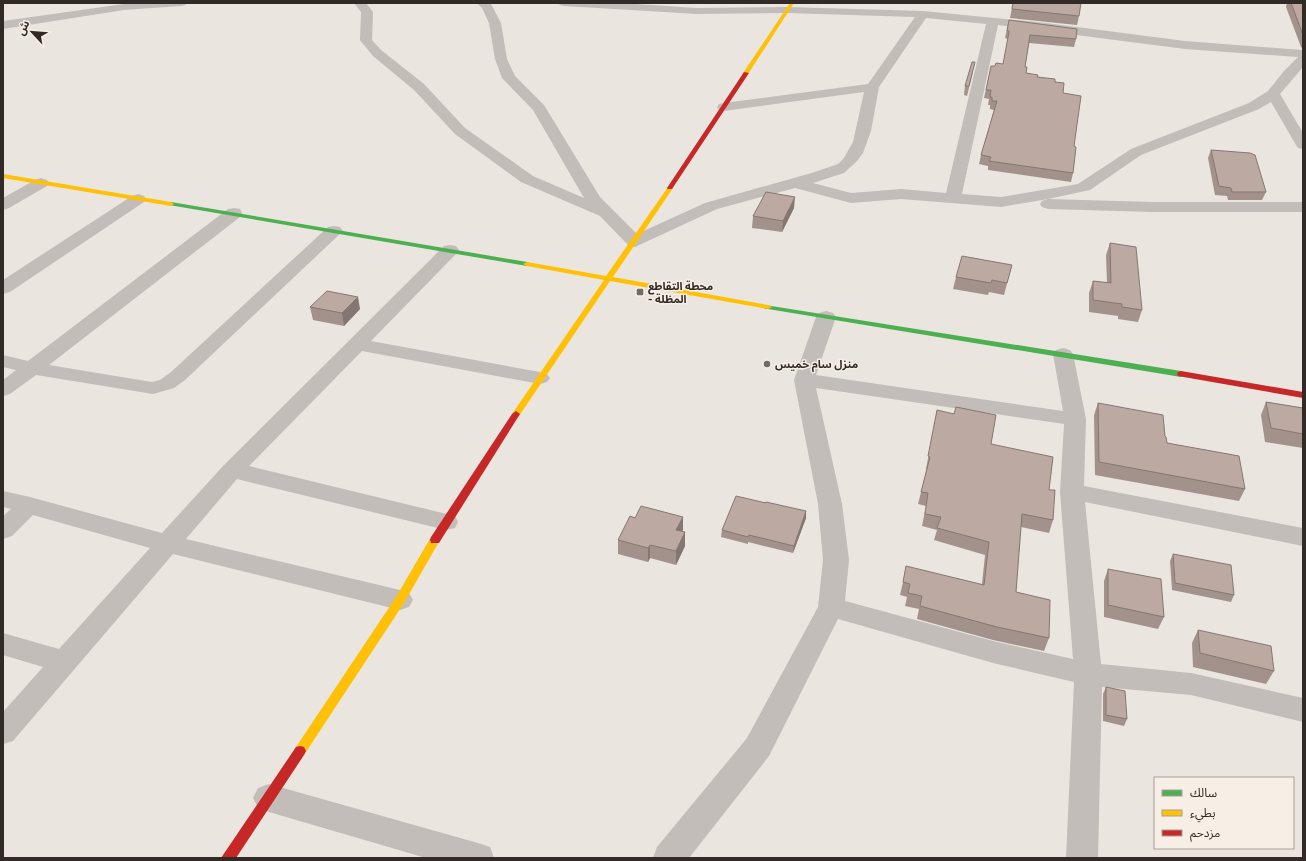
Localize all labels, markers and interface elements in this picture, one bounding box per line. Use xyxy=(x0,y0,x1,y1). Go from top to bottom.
north arrow xyxy=(12,12,52,52)
text: ش xyxy=(14,18,33,37)
place label: محطة التقاطع - المظلة xyxy=(648,280,713,306)
marker: محطة التقاطع - المظلة xyxy=(635,287,645,297)
place label: منزل سام خميس xyxy=(775,358,858,373)
marker: منزل سام خميس xyxy=(762,359,772,369)
legend xyxy=(1154,777,1294,849)
text: سالك xyxy=(1190,786,1217,800)
text: بطيء xyxy=(1190,806,1216,823)
text: مزدحم xyxy=(1190,826,1220,842)

